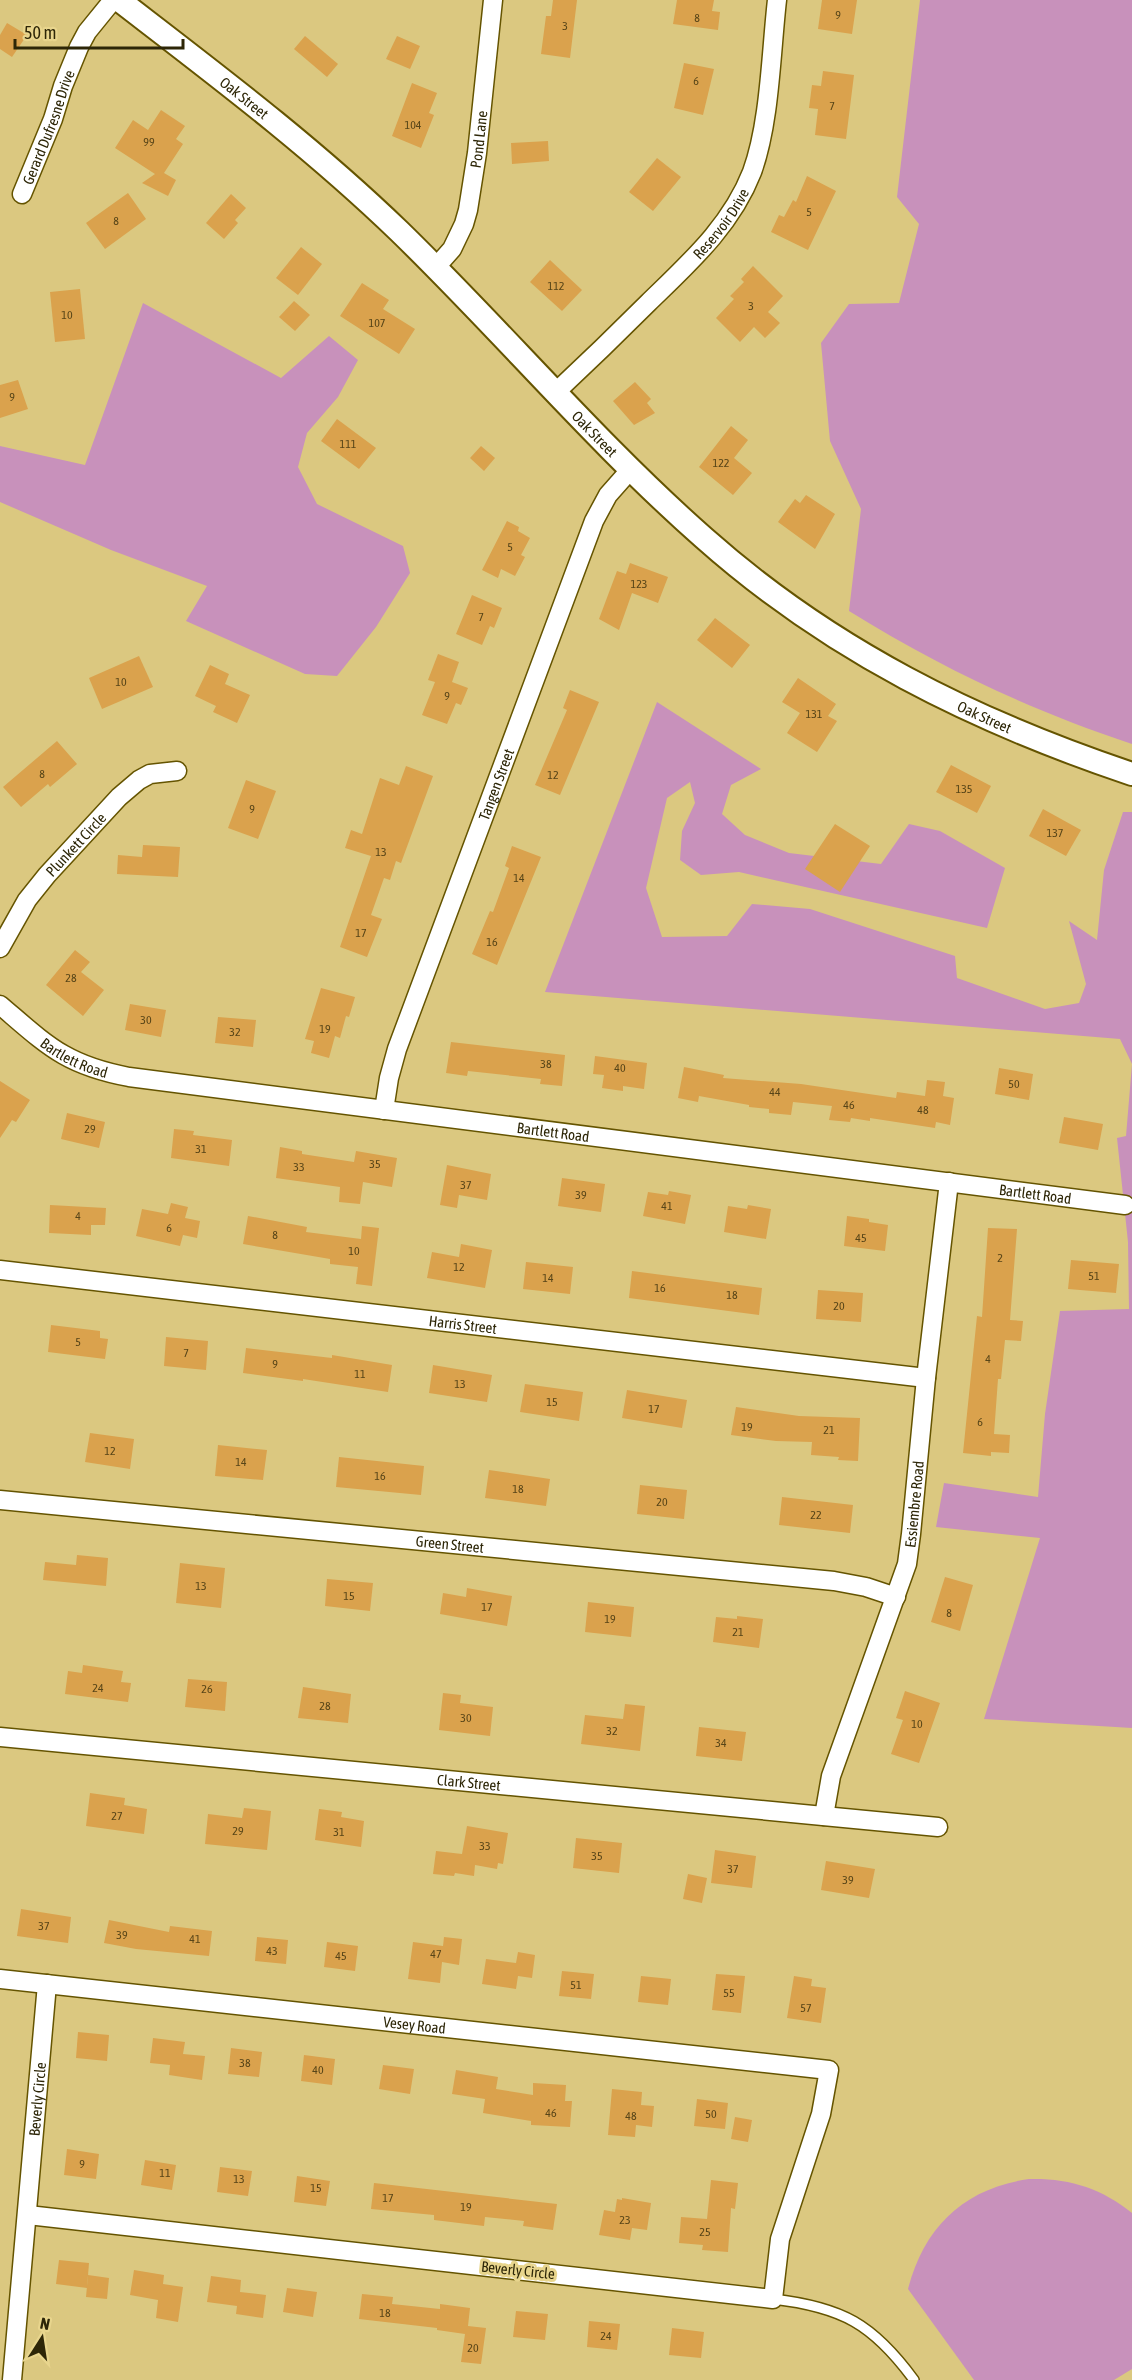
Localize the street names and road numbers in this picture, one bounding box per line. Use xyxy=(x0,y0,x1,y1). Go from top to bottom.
street label: Gerard Dufresne Drive xyxy=(19,67,77,187)
street label: Oak Street xyxy=(217,73,272,122)
street label: Pond Lane xyxy=(466,109,490,169)
street label: Reservoir Drive xyxy=(689,185,752,262)
street label: Oak Street xyxy=(569,407,621,460)
street label: Oak Street xyxy=(955,697,1014,736)
street label: Tangen Street xyxy=(475,746,517,822)
street label: Plunkett Circle xyxy=(42,809,109,880)
street label: Bartlett Road xyxy=(38,1034,110,1080)
street label: Bartlett Road xyxy=(516,1118,590,1145)
street label: Bartlett Road xyxy=(998,1180,1072,1207)
street label: Harris Street xyxy=(428,1312,498,1336)
street label: Essiembre Road xyxy=(901,1460,926,1549)
street label: Green Street xyxy=(415,1532,485,1555)
street label: Clark Street xyxy=(436,1770,501,1793)
street label: Vesey Road xyxy=(382,2013,447,2036)
street label: Beverly Circle xyxy=(25,2061,49,2137)
street label: Beverly Circle xyxy=(480,2258,556,2282)

